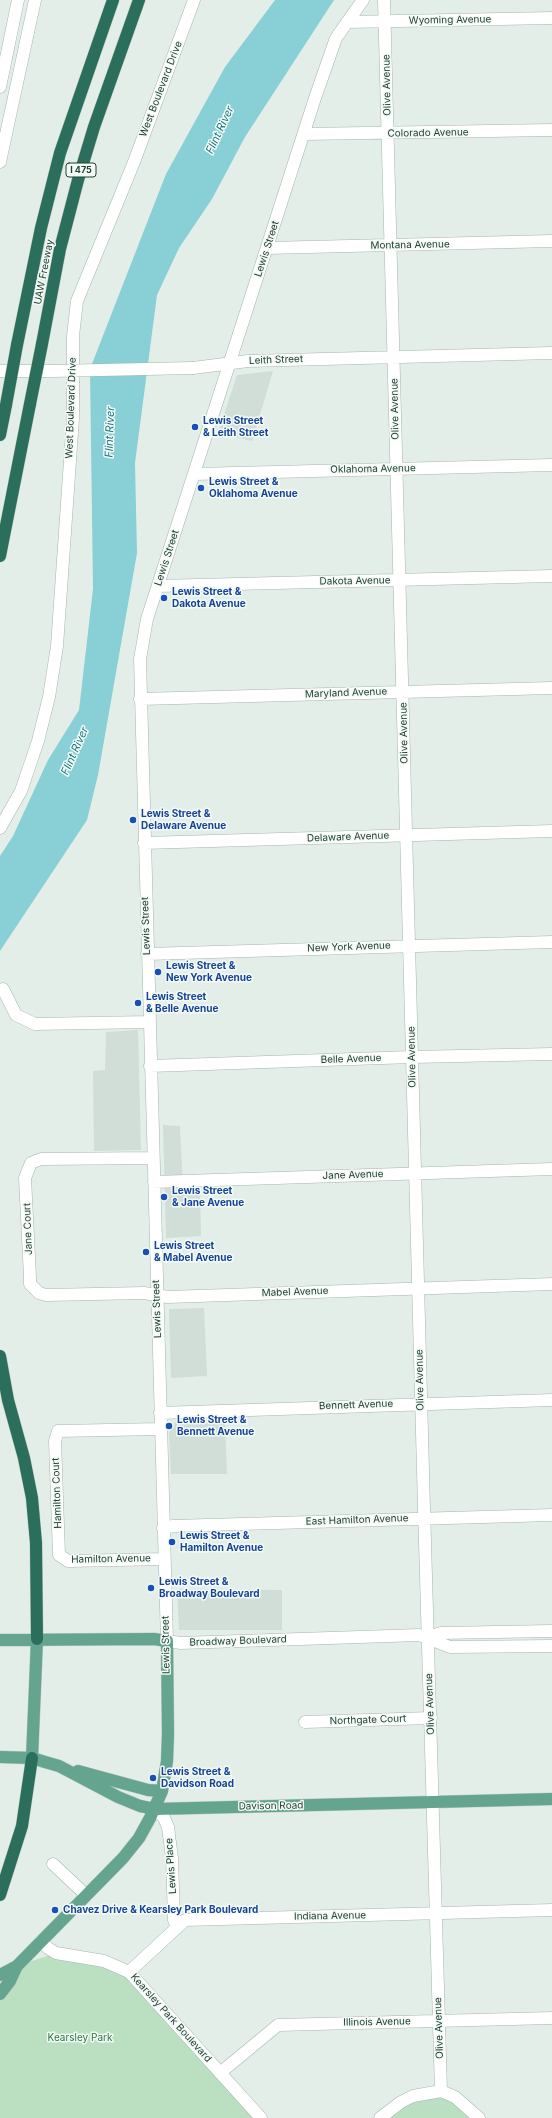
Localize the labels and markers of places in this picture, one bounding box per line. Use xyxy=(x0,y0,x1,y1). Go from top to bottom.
place label: Lewis Street & Leith Street xyxy=(203,415,268,438)
marker: Lewis Street & Leith Street xyxy=(190,422,200,432)
place label: Lewis Street & Oklahoma Avenue xyxy=(209,476,298,500)
marker: Lewis Street & Oklahoma Avenue xyxy=(196,483,206,493)
place label: Lewis Street & Dakota Avenue xyxy=(172,586,246,610)
marker: Lewis Street & Dakota Avenue xyxy=(159,593,169,603)
place label: Lewis Street & Delaware Avenue xyxy=(141,808,226,832)
marker: Lewis Street & Delaware Avenue xyxy=(128,815,138,825)
place label: Lewis Street & New York Avenue xyxy=(166,960,252,984)
marker: Lewis Street & New York Avenue xyxy=(153,967,163,977)
place label: Lewis Street & Belle Avenue xyxy=(146,991,218,1014)
marker: Lewis Street & Belle Avenue xyxy=(133,998,143,1008)
place label: Lewis Street & Jane Avenue xyxy=(172,1185,244,1208)
marker: Lewis Street & Jane Avenue xyxy=(159,1192,169,1202)
place label: Lewis Street & Mabel Avenue xyxy=(154,1240,233,1264)
marker: Lewis Street & Mabel Avenue xyxy=(141,1247,151,1257)
place label: Lewis Street & Bennett Avenue xyxy=(177,1414,254,1438)
marker: Lewis Street & Bennett Avenue xyxy=(164,1421,174,1431)
place label: Lewis Street & Hamilton Avenue xyxy=(180,1530,263,1554)
marker: Lewis Street & Hamilton Avenue xyxy=(167,1537,177,1547)
place label: Lewis Street & Broadway Boulevard xyxy=(159,1576,260,1600)
marker: Lewis Street & Broadway Boulevard xyxy=(146,1583,156,1593)
place label: Lewis Street & Davidson Road xyxy=(161,1766,234,1790)
marker: Lewis Street & Davidson Road xyxy=(148,1773,158,1783)
place label: Chavez Drive & Kearsley Park Boulevard xyxy=(63,1904,258,1916)
marker: Chavez Drive & Kearsley Park Boulevard xyxy=(50,1905,60,1915)

